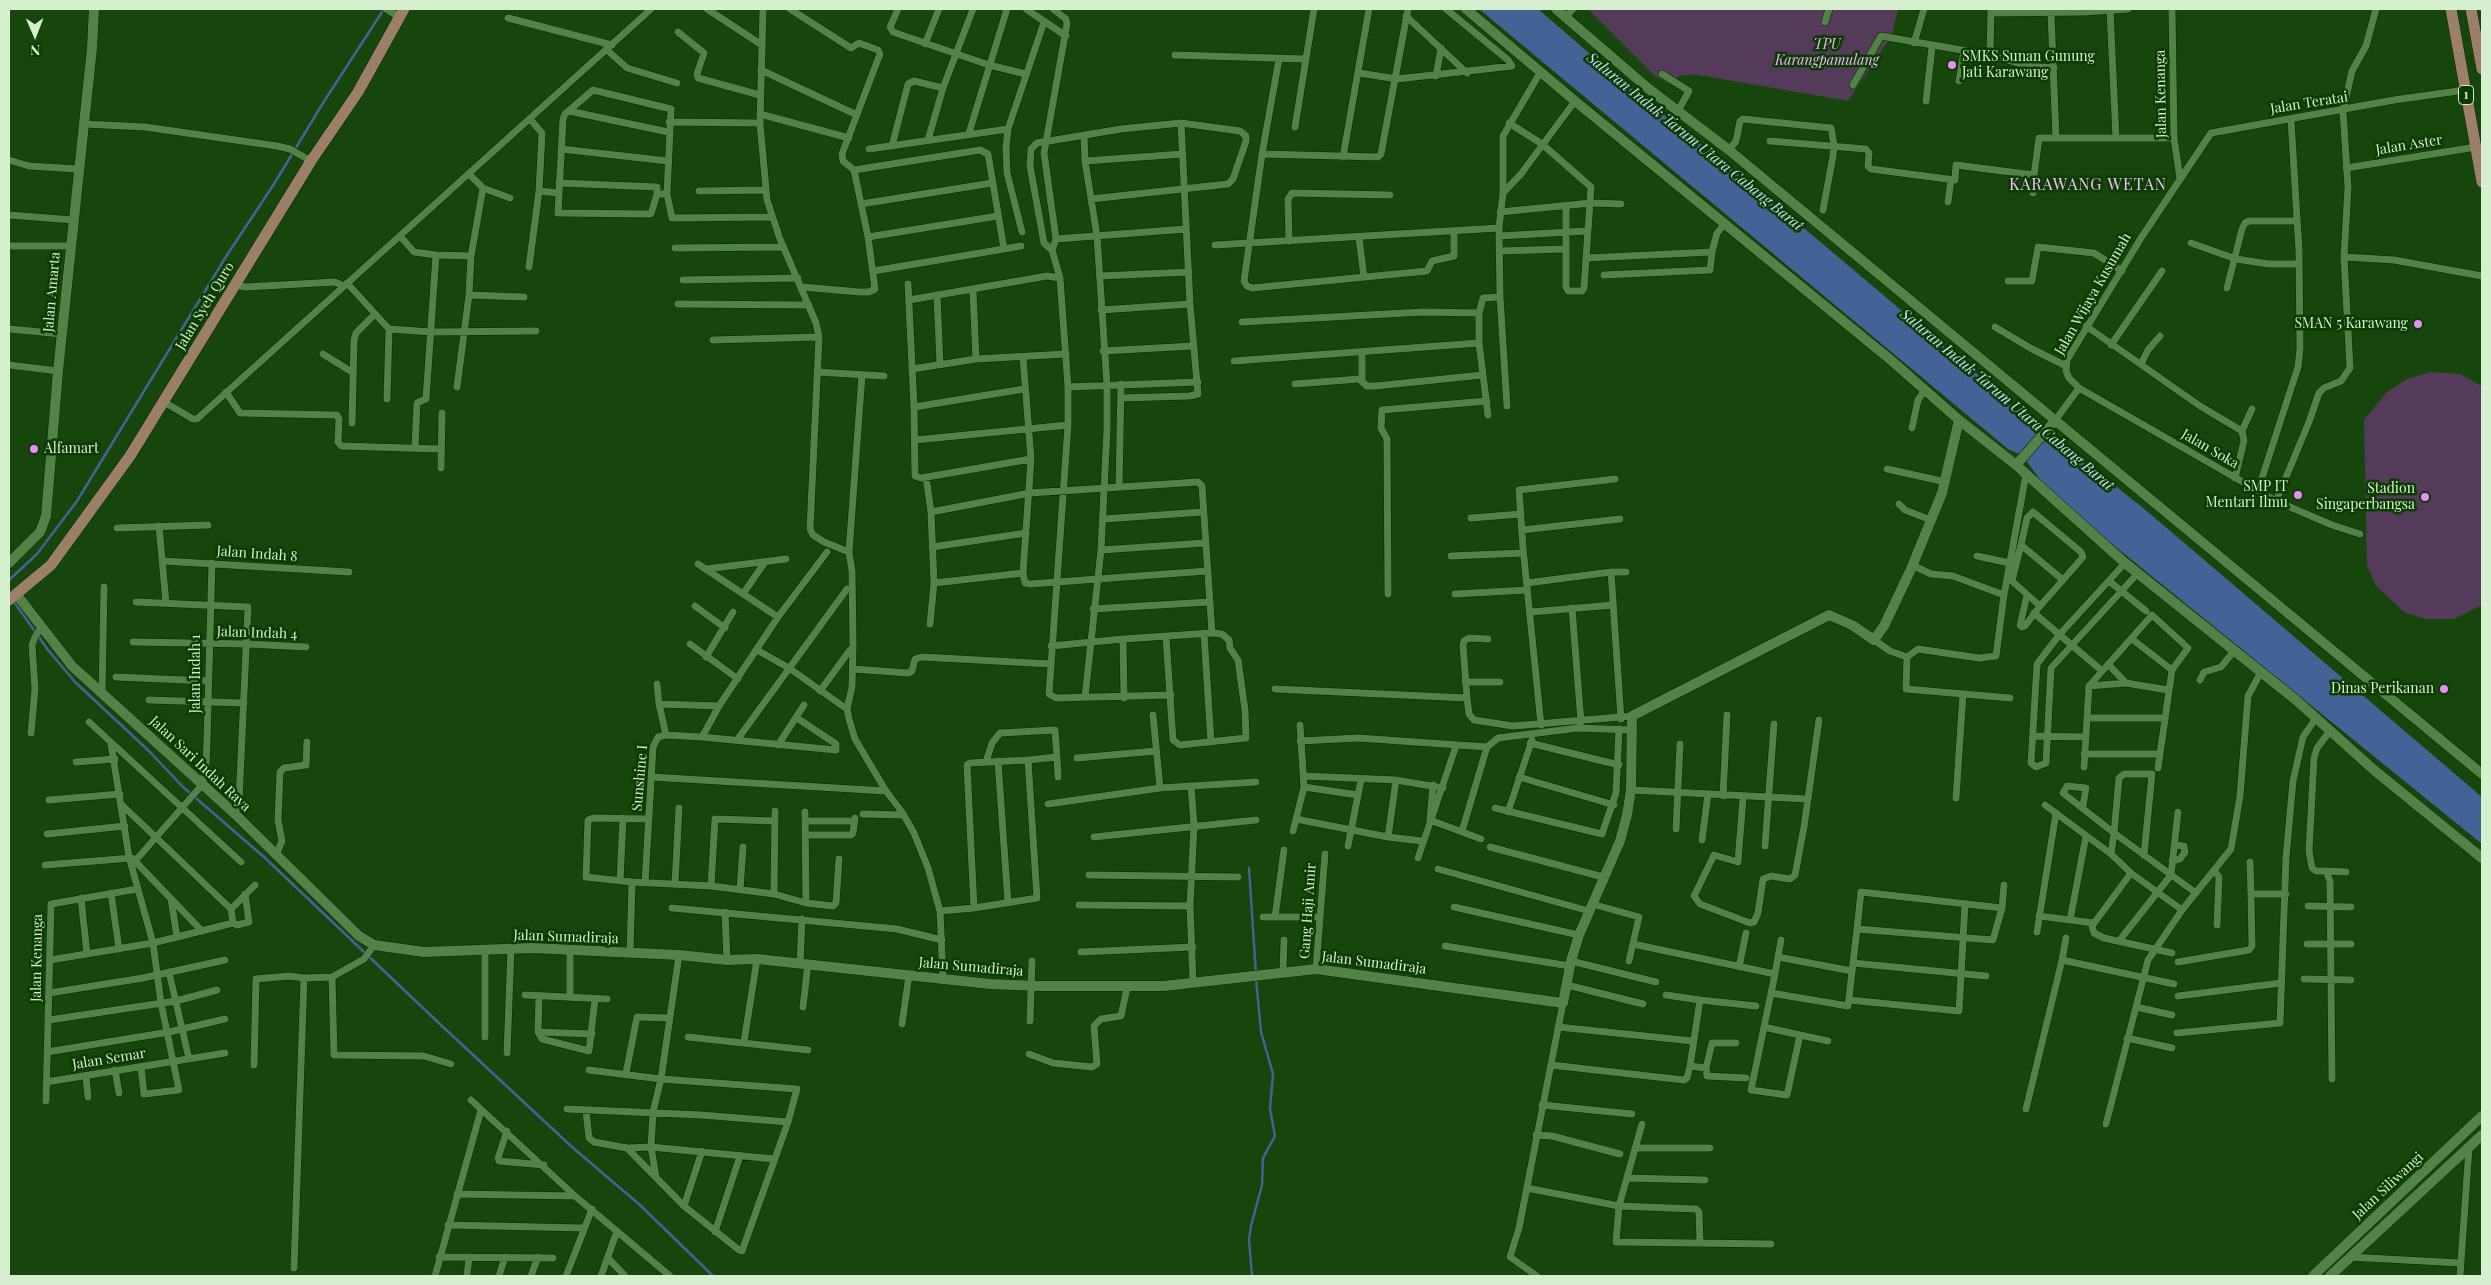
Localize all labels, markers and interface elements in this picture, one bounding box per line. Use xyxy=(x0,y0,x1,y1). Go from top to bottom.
north arrow xyxy=(10,10,60,60)
park label: TPU Karangpamulang xyxy=(1775,37,1879,70)
text: N xyxy=(30,41,40,60)
water label: Saluran Induk Tarum Utara Cabang Barat xyxy=(1583,49,1807,235)
place label: SMKS Sunan Gunung Jati Karawang xyxy=(1962,49,2095,82)
street label: Jalan Kenanga xyxy=(2152,50,2170,138)
marker: SMKS Sunan Gunung Jati Karawang xyxy=(1946,59,1958,71)
road number: 1 xyxy=(2458,86,2474,104)
street label: Jalan Teratai xyxy=(2269,89,2349,117)
street label: Jalan Aster xyxy=(2374,131,2444,159)
district label: KARAWANG WETAN xyxy=(2007,175,2169,195)
street label: Jalan Wijaya Kusumah xyxy=(2051,230,2135,358)
street label: Jalan Amarta xyxy=(40,251,64,333)
street label: Jalan Syeh Quro xyxy=(172,259,238,353)
water label: Saluran Induk Tarum Utara Cabang Barat xyxy=(1896,305,2118,495)
place label: SMAN 5 Karawang xyxy=(2294,316,2408,332)
marker: SMAN 5 Karawang xyxy=(2412,318,2424,330)
street label: Jalan Soka xyxy=(2178,426,2242,472)
place label: Alfamart xyxy=(44,441,99,457)
marker: Alfamart xyxy=(28,443,40,455)
place label: SMP IT Mentari Ilmu xyxy=(2206,479,2288,512)
place label: Stadion Singaperbangsa xyxy=(2316,481,2415,514)
marker: SMP IT Mentari Ilmu xyxy=(2292,489,2304,501)
marker: Stadion Singaperbangsa xyxy=(2419,491,2431,503)
street label: Jalan Indah 8 xyxy=(216,543,298,565)
street label: Jalan Indah 4 xyxy=(216,623,298,643)
street label: Jalan Indah 1 xyxy=(188,634,204,714)
place label: Dinas Perikanan xyxy=(2331,681,2434,697)
marker: Dinas Perikanan xyxy=(2438,683,2450,695)
street label: Jalan Sari Indah Raya xyxy=(146,713,254,815)
street label: Sunshine I xyxy=(629,744,651,812)
street label: Gang Haji Amir xyxy=(1296,862,1320,960)
street label: Jalan Kenanga xyxy=(28,914,46,1002)
street label: Jalan Sumadiraja xyxy=(513,927,619,947)
street label: Jalan Sumadiraja xyxy=(1321,948,1427,978)
street label: Jalan Sumadiraja xyxy=(918,954,1024,980)
street label: Jalan Semar xyxy=(71,1045,147,1073)
street label: Jalan Siliwangi xyxy=(2349,1149,2427,1223)

